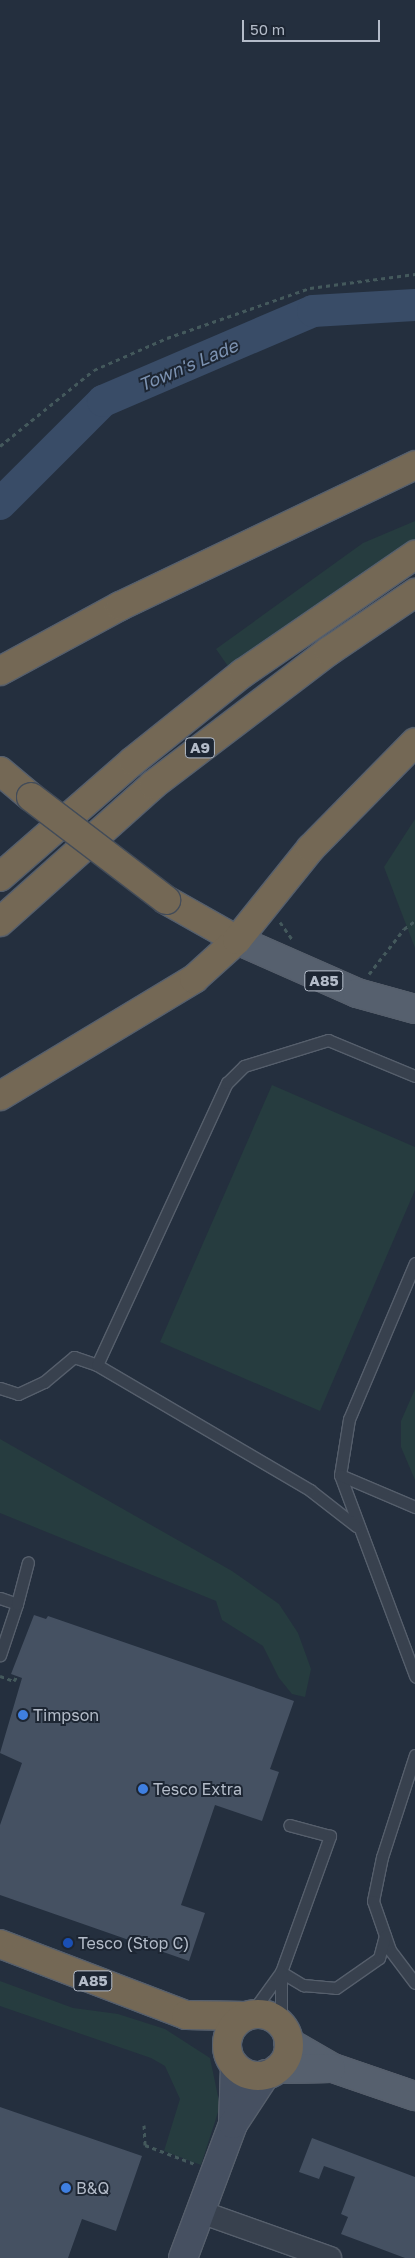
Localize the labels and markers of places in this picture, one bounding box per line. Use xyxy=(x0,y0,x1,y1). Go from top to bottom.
place label: Timpson xyxy=(33,1705,99,1725)
marker: Timpson xyxy=(17,1709,29,1721)
place label: Tesco Extra xyxy=(153,1779,242,1799)
marker: Tesco Extra xyxy=(137,1783,149,1795)
place label: Tesco (Stop C) xyxy=(78,1933,189,1953)
marker: Tesco (Stop C) xyxy=(62,1937,74,1949)
place label: B&Q xyxy=(76,2178,109,2198)
marker: B&Q xyxy=(60,2182,72,2194)

